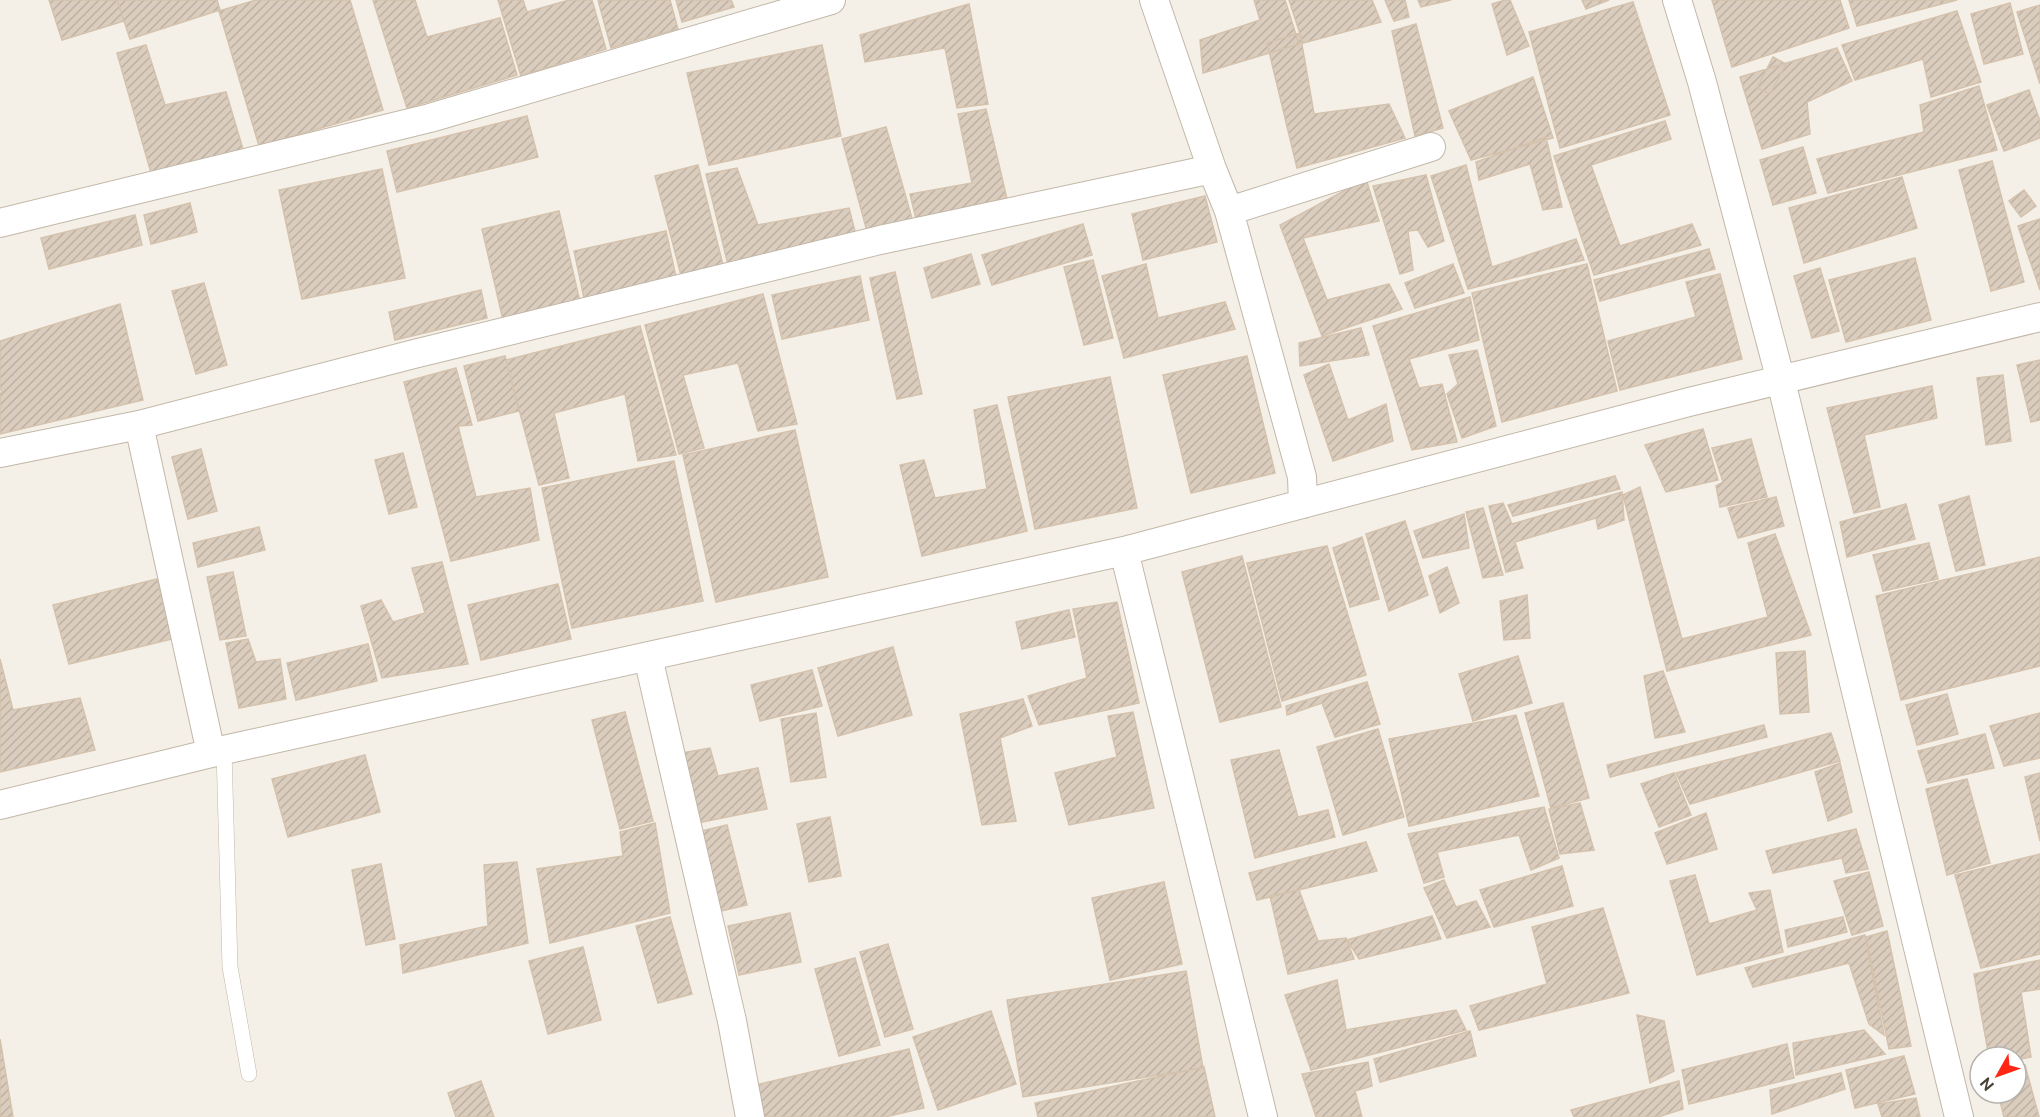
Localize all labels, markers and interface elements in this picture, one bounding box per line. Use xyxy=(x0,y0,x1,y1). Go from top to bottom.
north arrow xyxy=(1968,1045,2028,1105)
text: N xyxy=(1976,1074,1997,1095)

